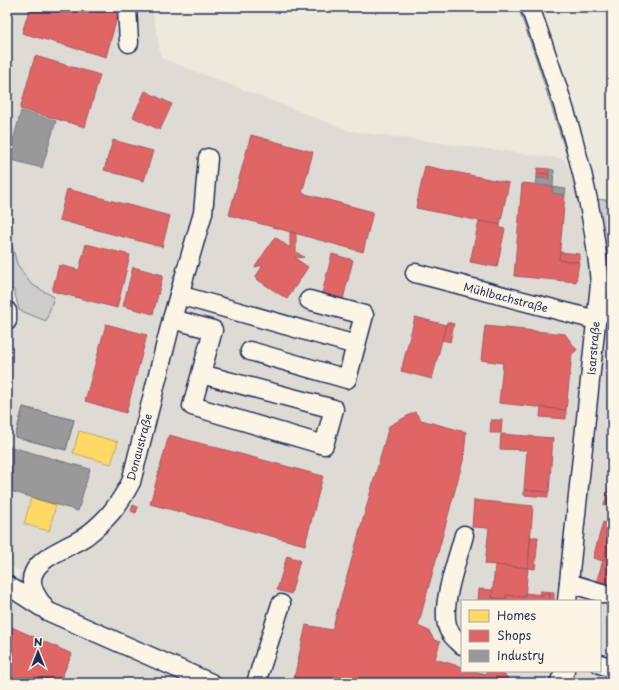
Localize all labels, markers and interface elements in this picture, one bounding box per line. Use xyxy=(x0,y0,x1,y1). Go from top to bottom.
street label: Mühlbachstraße xyxy=(462,277,550,316)
street label: Isarstraße xyxy=(582,320,604,376)
street label: Donaustraße xyxy=(122,411,156,483)
legend xyxy=(461,600,601,672)
text: Homes xyxy=(497,606,536,624)
text: Shops xyxy=(497,626,532,644)
north arrow xyxy=(18,632,58,672)
text: N xyxy=(34,633,43,650)
text: Industry xyxy=(497,646,545,664)

